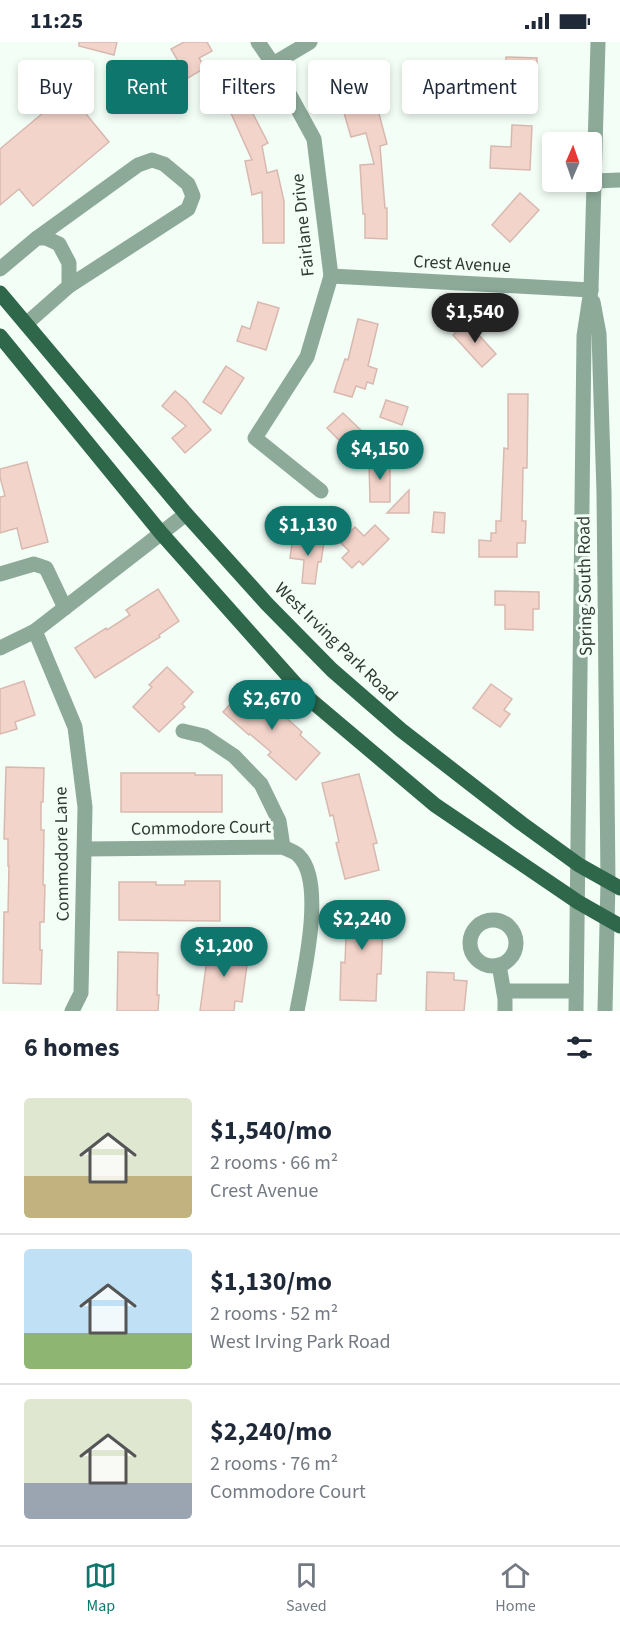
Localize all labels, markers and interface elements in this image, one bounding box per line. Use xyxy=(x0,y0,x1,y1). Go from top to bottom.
text: 11:25 xyxy=(30,5,83,37)
chip: Buy xyxy=(18,60,94,114)
chip: Rent xyxy=(106,60,188,114)
chip: Filters xyxy=(200,60,296,114)
chip: New xyxy=(308,60,390,114)
chip: Apartment xyxy=(402,60,538,114)
north arrow xyxy=(542,132,602,192)
map controls xyxy=(542,132,602,192)
street label: Fairlane Drive xyxy=(285,172,321,278)
street label: Crest Avenue xyxy=(413,249,511,279)
pin: $1,540 xyxy=(426,293,524,344)
text: $1,540 xyxy=(446,298,504,326)
pin: $4,150 xyxy=(331,430,429,481)
text: $4,150 xyxy=(351,435,409,463)
pin: $1,130 xyxy=(259,506,357,557)
text: $1,130 xyxy=(279,511,337,539)
street label: Spring South Road xyxy=(571,516,599,656)
street label: West Irving Park Road xyxy=(269,577,403,707)
pin: $2,670 xyxy=(223,680,321,731)
text: $2,670 xyxy=(243,685,301,713)
street label: Commodore Lane xyxy=(48,786,76,921)
street label: Commodore Court xyxy=(131,814,271,842)
pin: $2,240 xyxy=(313,900,411,951)
text: $2,240 xyxy=(333,905,391,933)
pin: $1,200 xyxy=(175,927,273,978)
text: $1,200 xyxy=(195,932,253,960)
text: 6 homes xyxy=(24,1029,119,1066)
icon: filters xyxy=(563,1031,596,1064)
text: $1,540/mo xyxy=(210,1112,332,1149)
icon: home xyxy=(72,1122,144,1194)
text: 2 rooms · 66 m² xyxy=(210,1149,338,1177)
text: Crest Avenue xyxy=(210,1177,318,1205)
text: $1,130/mo xyxy=(210,1263,332,1300)
icon: home xyxy=(72,1273,144,1345)
text: 2 rooms · 52 m² xyxy=(210,1300,338,1328)
text: West Irving Park Road xyxy=(210,1328,391,1356)
text: $2,240/mo xyxy=(210,1413,332,1450)
icon: home xyxy=(72,1423,144,1495)
text: 2 rooms · 76 m² xyxy=(210,1450,338,1478)
text: Commodore Court xyxy=(210,1478,366,1506)
tab: Map xyxy=(84,1559,117,1617)
tab: Saved xyxy=(286,1559,327,1617)
tab: Home xyxy=(495,1559,536,1617)

